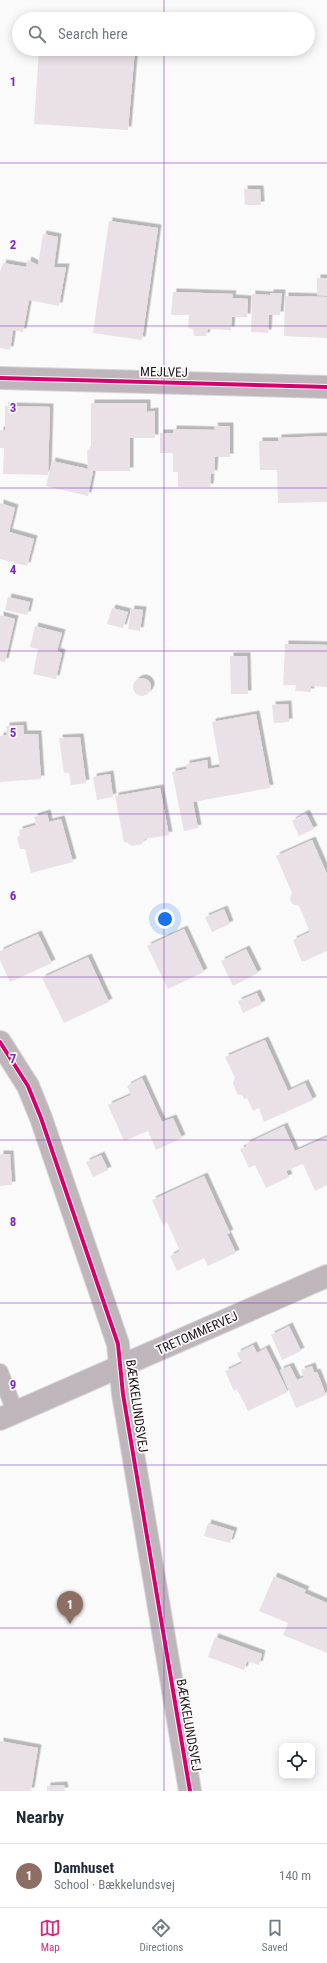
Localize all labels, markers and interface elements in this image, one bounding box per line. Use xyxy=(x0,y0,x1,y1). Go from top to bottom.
search box xyxy=(12,12,315,56)
icon: search xyxy=(26,23,48,45)
text: Search here xyxy=(58,25,128,43)
text: 1 xyxy=(10,74,16,89)
text: 2 xyxy=(10,237,17,252)
street label: MEJLVEJ xyxy=(140,364,188,380)
text: 3 xyxy=(10,400,16,415)
text: 4 xyxy=(10,562,17,577)
text: 5 xyxy=(10,725,17,740)
text: 6 xyxy=(10,888,17,903)
your location xyxy=(155,909,175,929)
text: 7 xyxy=(10,1051,17,1066)
text: 8 xyxy=(10,1214,16,1229)
street label: TRETOMMERVEJ xyxy=(154,1308,240,1358)
street label: BÆKKELUNDSVEJ xyxy=(123,1359,151,1453)
text: 9 xyxy=(10,1377,16,1392)
pin: 1 xyxy=(57,1591,83,1624)
street label: BÆKKELUNDSVEJ xyxy=(173,1678,205,1772)
map controls xyxy=(279,1743,315,1779)
button: locate xyxy=(279,1743,315,1779)
text: Nearby xyxy=(16,1807,64,1827)
text: Damhuset xyxy=(54,1859,114,1877)
text: 1 xyxy=(26,1868,32,1883)
text: 140 m xyxy=(279,1868,311,1883)
text: School · Bækkelundsvej xyxy=(54,1877,175,1892)
tab: Map xyxy=(39,1917,61,1954)
tab: Directions xyxy=(139,1917,183,1954)
tab: Saved xyxy=(262,1917,288,1954)

